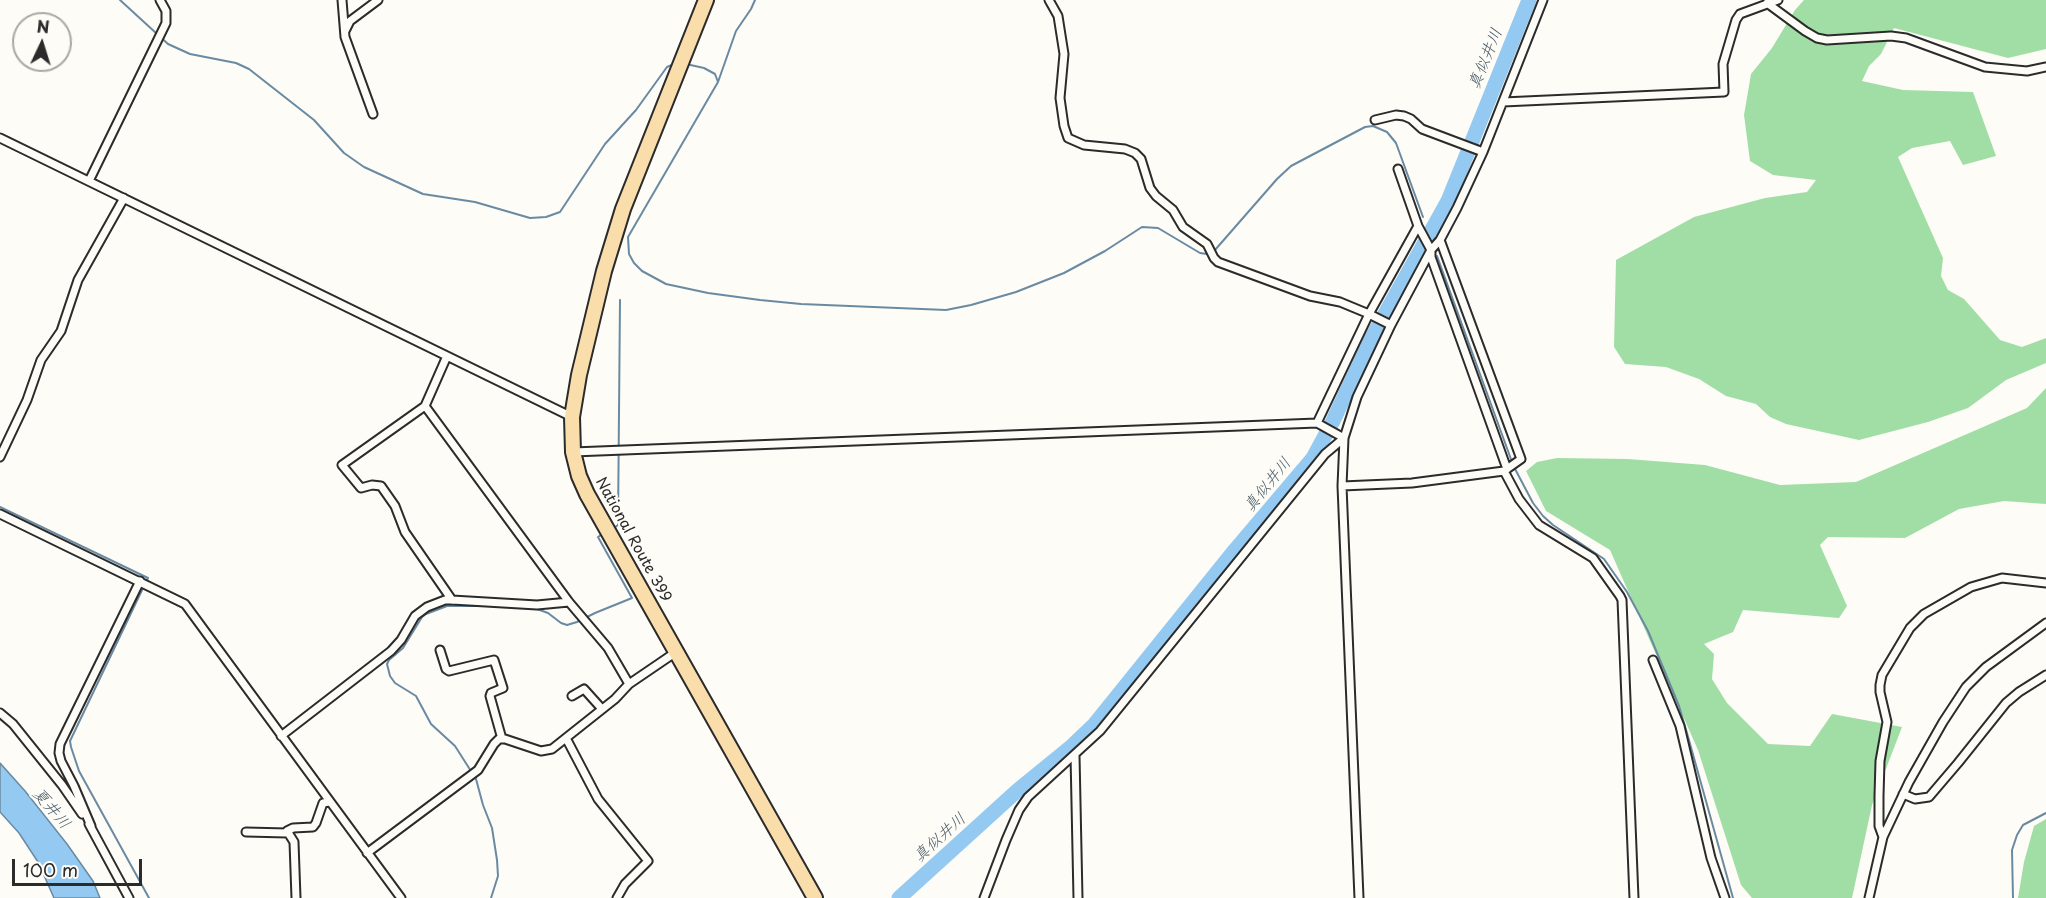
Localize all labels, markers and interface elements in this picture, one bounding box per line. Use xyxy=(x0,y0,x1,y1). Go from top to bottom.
north arrow xyxy=(12,12,72,72)
text: N xyxy=(36,14,50,38)
water label: 真似井川 xyxy=(1465,26,1507,92)
water label: 真似井川 xyxy=(1240,454,1296,516)
street label: National Route 399 xyxy=(591,474,675,606)
water label: 夏井川 xyxy=(28,785,74,833)
water label: 真似井川 xyxy=(910,809,970,867)
scale bar xyxy=(15,847,146,885)
text: 100 m xyxy=(23,856,78,883)

